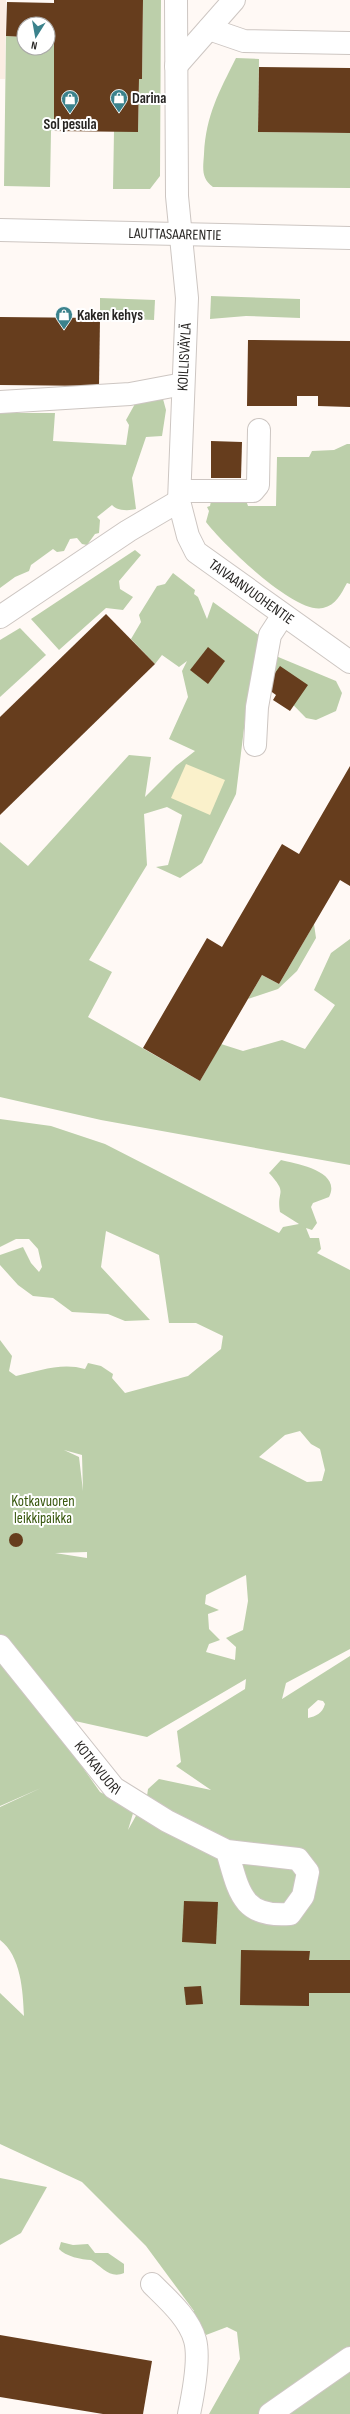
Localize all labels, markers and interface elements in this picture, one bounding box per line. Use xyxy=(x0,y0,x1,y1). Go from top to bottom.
north arrow xyxy=(16,16,56,56)
text: N xyxy=(30,38,38,52)
shop icon: Darina xyxy=(109,88,129,113)
shop icon: Sol pesula xyxy=(60,89,80,114)
place label: Darina xyxy=(132,89,166,108)
place label: Sol pesula xyxy=(43,115,97,134)
street label: LAUTTASAARENTIE xyxy=(128,224,222,245)
shop icon: Kaken kehys xyxy=(54,305,74,330)
place label: Kaken kehys xyxy=(77,306,143,325)
street label: KOILLISVÄYLÄ xyxy=(173,322,196,391)
street label: TAIVAANVUOHENTIE xyxy=(205,555,298,629)
park label: Kotkavuoren leikkipaikka xyxy=(11,1492,75,1528)
street label: KOTKAVUORI xyxy=(70,1737,124,1800)

